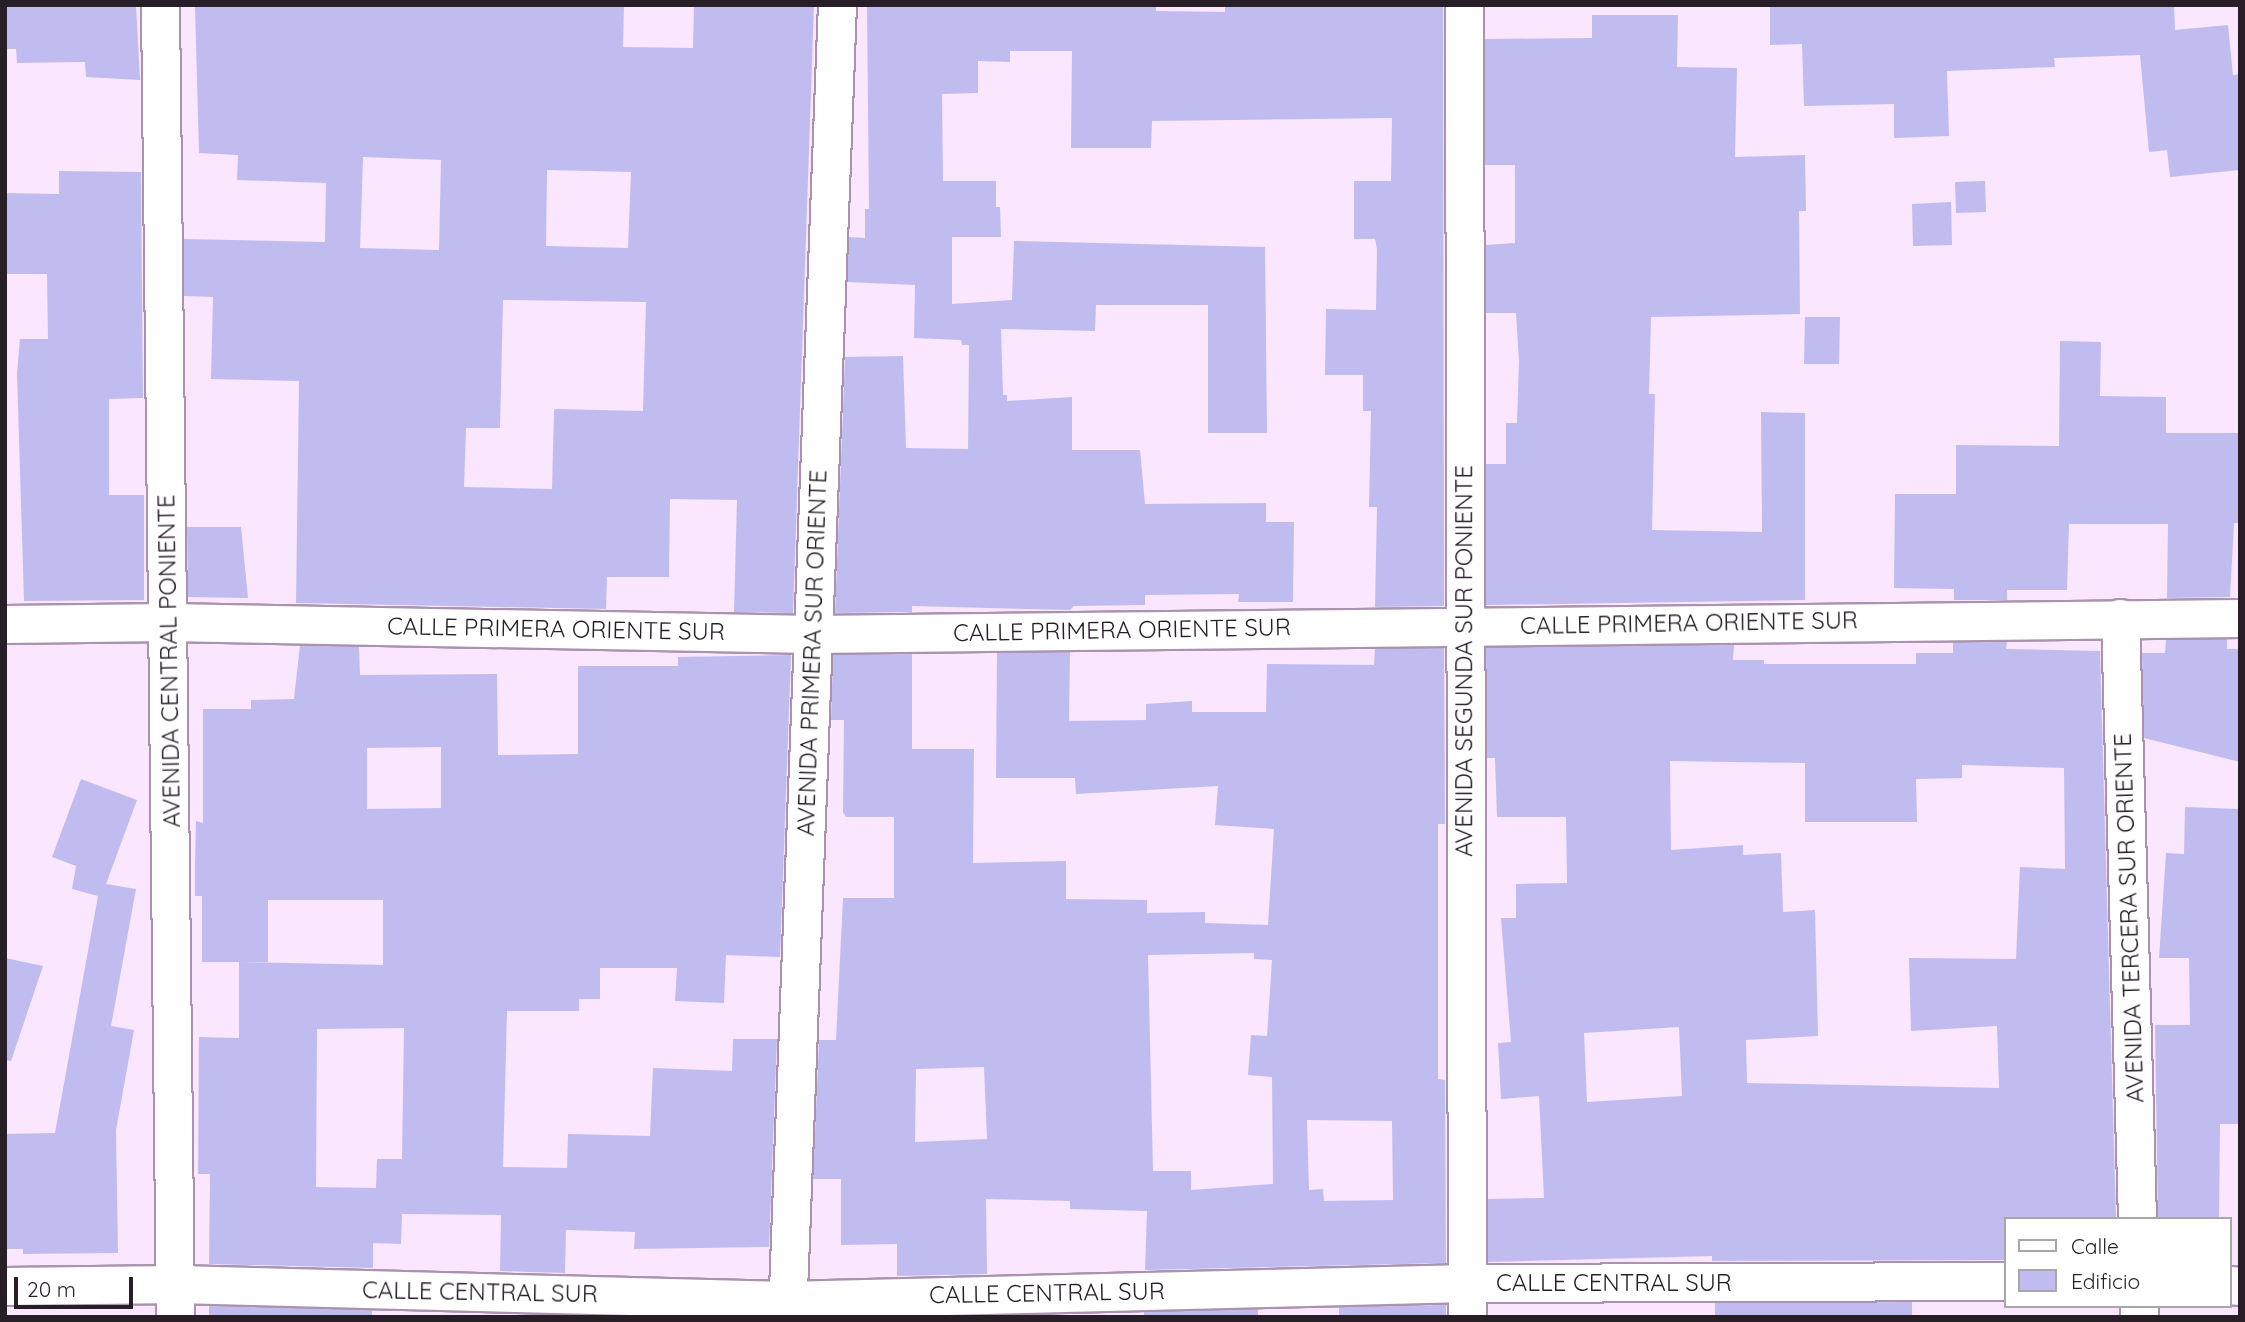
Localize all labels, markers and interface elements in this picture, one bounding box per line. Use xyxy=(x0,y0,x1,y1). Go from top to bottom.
street label: AVENIDA SEGUNDA SUR PONIENTE xyxy=(1450,465,1478,857)
street label: AVENIDA PRIMERA SUR ORIENTE xyxy=(791,469,833,837)
street label: AVENIDA CENTRAL PONIENTE xyxy=(152,494,186,828)
street label: CALLE PRIMERA ORIENTE SUR xyxy=(1520,606,1858,640)
street label: CALLE PRIMERA ORIENTE SUR xyxy=(387,612,725,646)
street label: CALLE PRIMERA ORIENTE SUR xyxy=(953,613,1291,647)
street label: AVENIDA TERCERA SUR ORIENTE xyxy=(2108,733,2150,1103)
legend xyxy=(2004,1217,2231,1308)
text: Calle xyxy=(2071,1233,2119,1259)
scale bar xyxy=(18,1262,136,1306)
text: Edificio xyxy=(2071,1268,2140,1294)
street label: CALLE CENTRAL SUR xyxy=(1496,1269,1732,1297)
text: 20 m xyxy=(27,1276,76,1302)
street label: CALLE CENTRAL SUR xyxy=(362,1276,598,1308)
street label: CALLE CENTRAL SUR xyxy=(929,1277,1165,1309)

